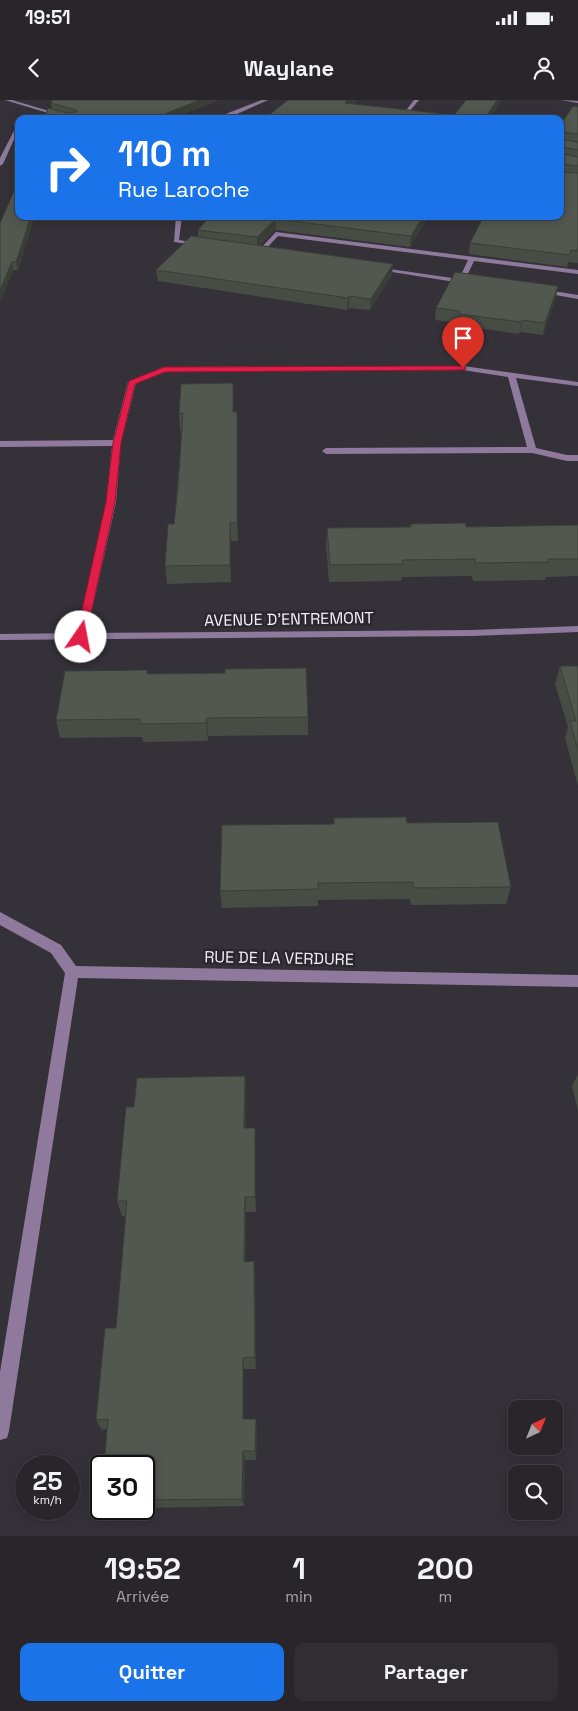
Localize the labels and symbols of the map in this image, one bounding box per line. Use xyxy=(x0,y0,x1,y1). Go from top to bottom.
pin xyxy=(442,317,484,368)
street label: AVENUE D'ENTREMONT xyxy=(204,607,374,631)
position arrow xyxy=(54,610,106,662)
street label: RUE DE LA VERDURE xyxy=(204,946,354,970)
north arrow xyxy=(508,1400,562,1455)
speed limit sign: 30 xyxy=(90,1455,155,1520)

